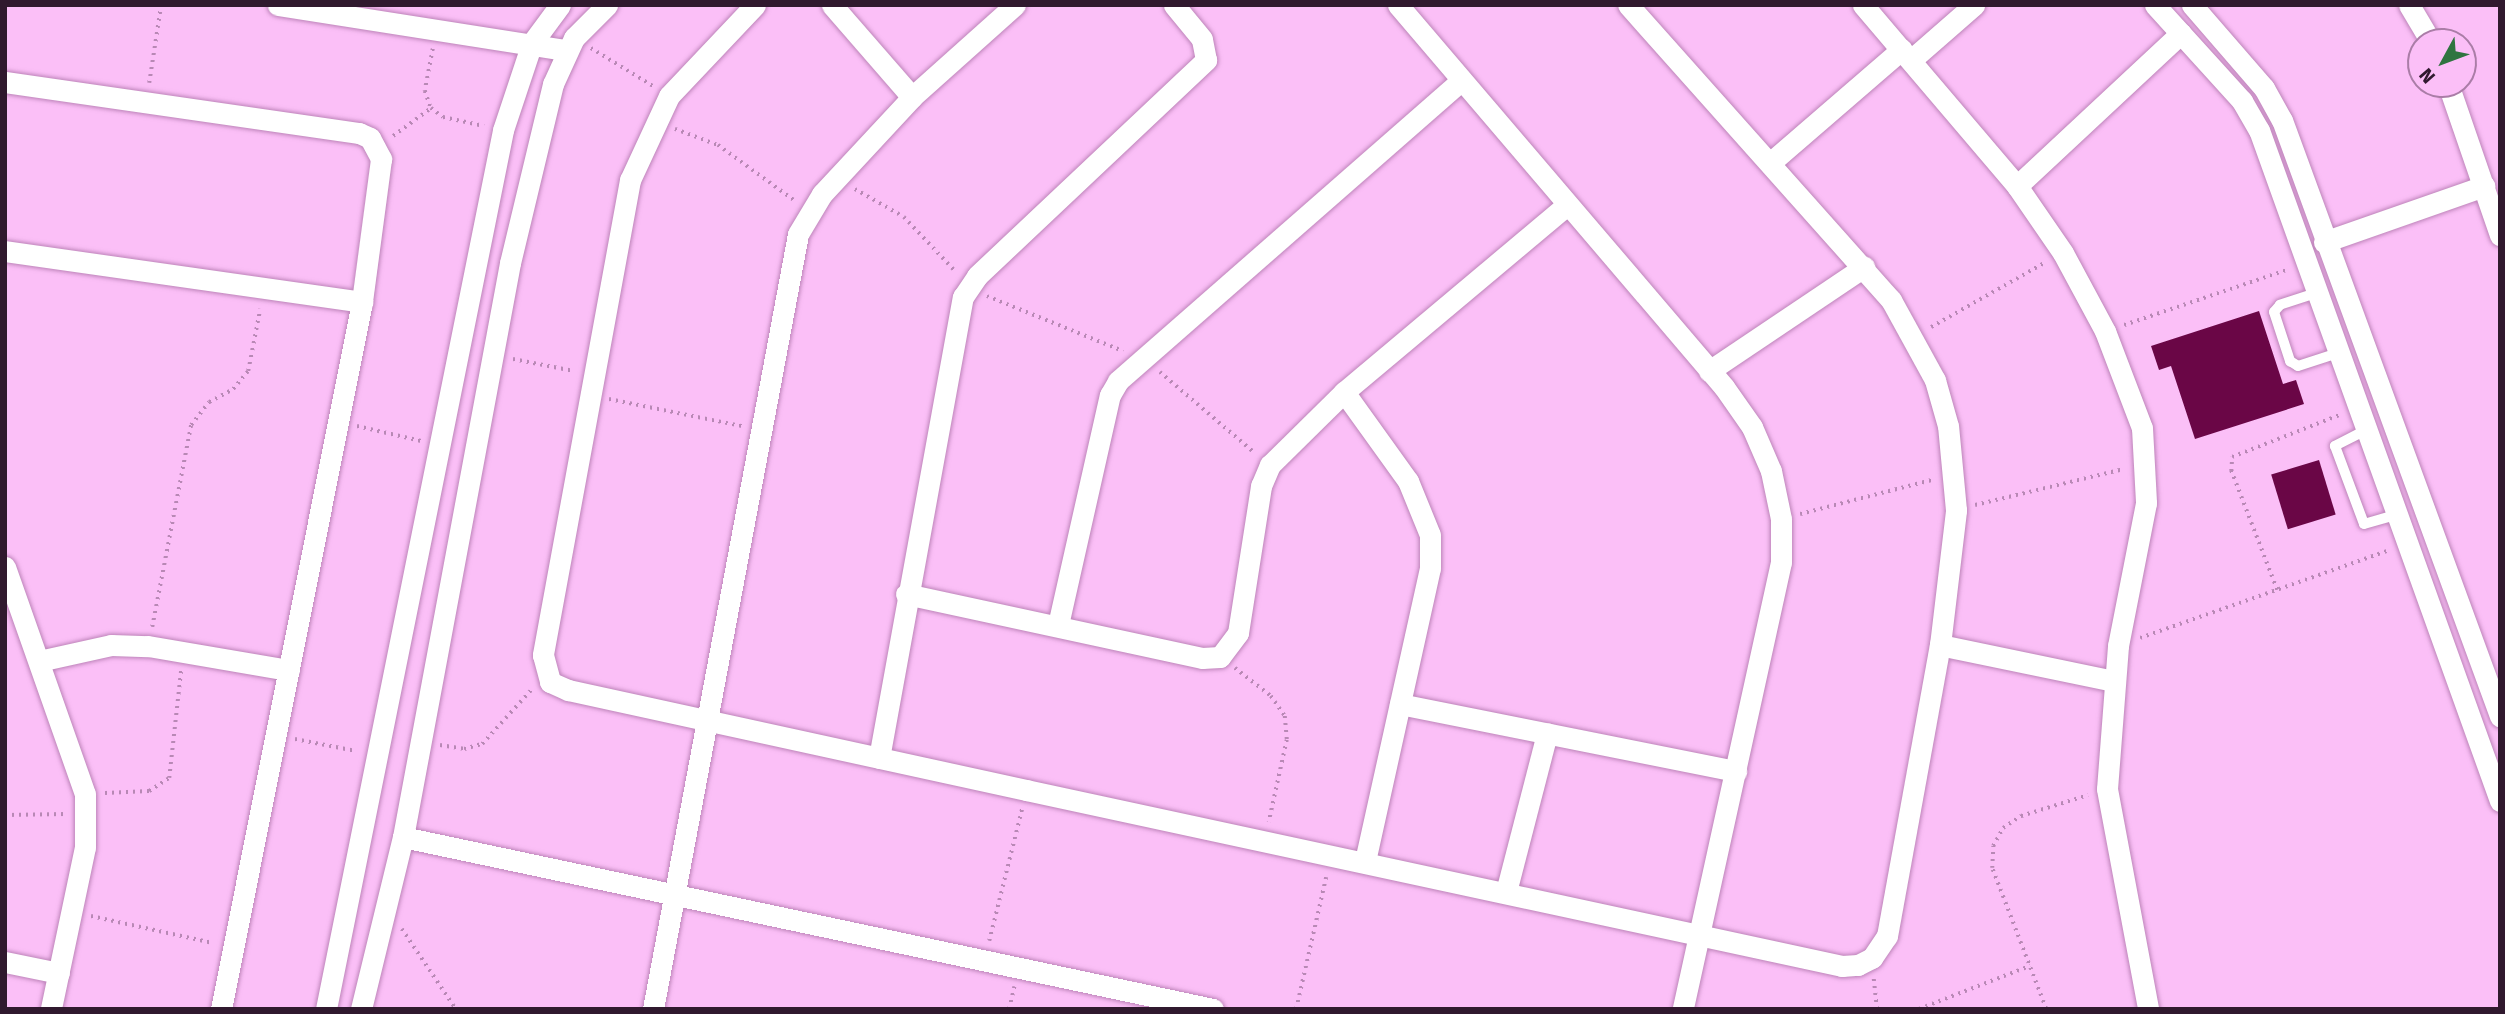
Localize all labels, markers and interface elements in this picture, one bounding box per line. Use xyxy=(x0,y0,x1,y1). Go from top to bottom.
north arrow xyxy=(2407,28,2477,98)
text: N xyxy=(2414,63,2440,88)

